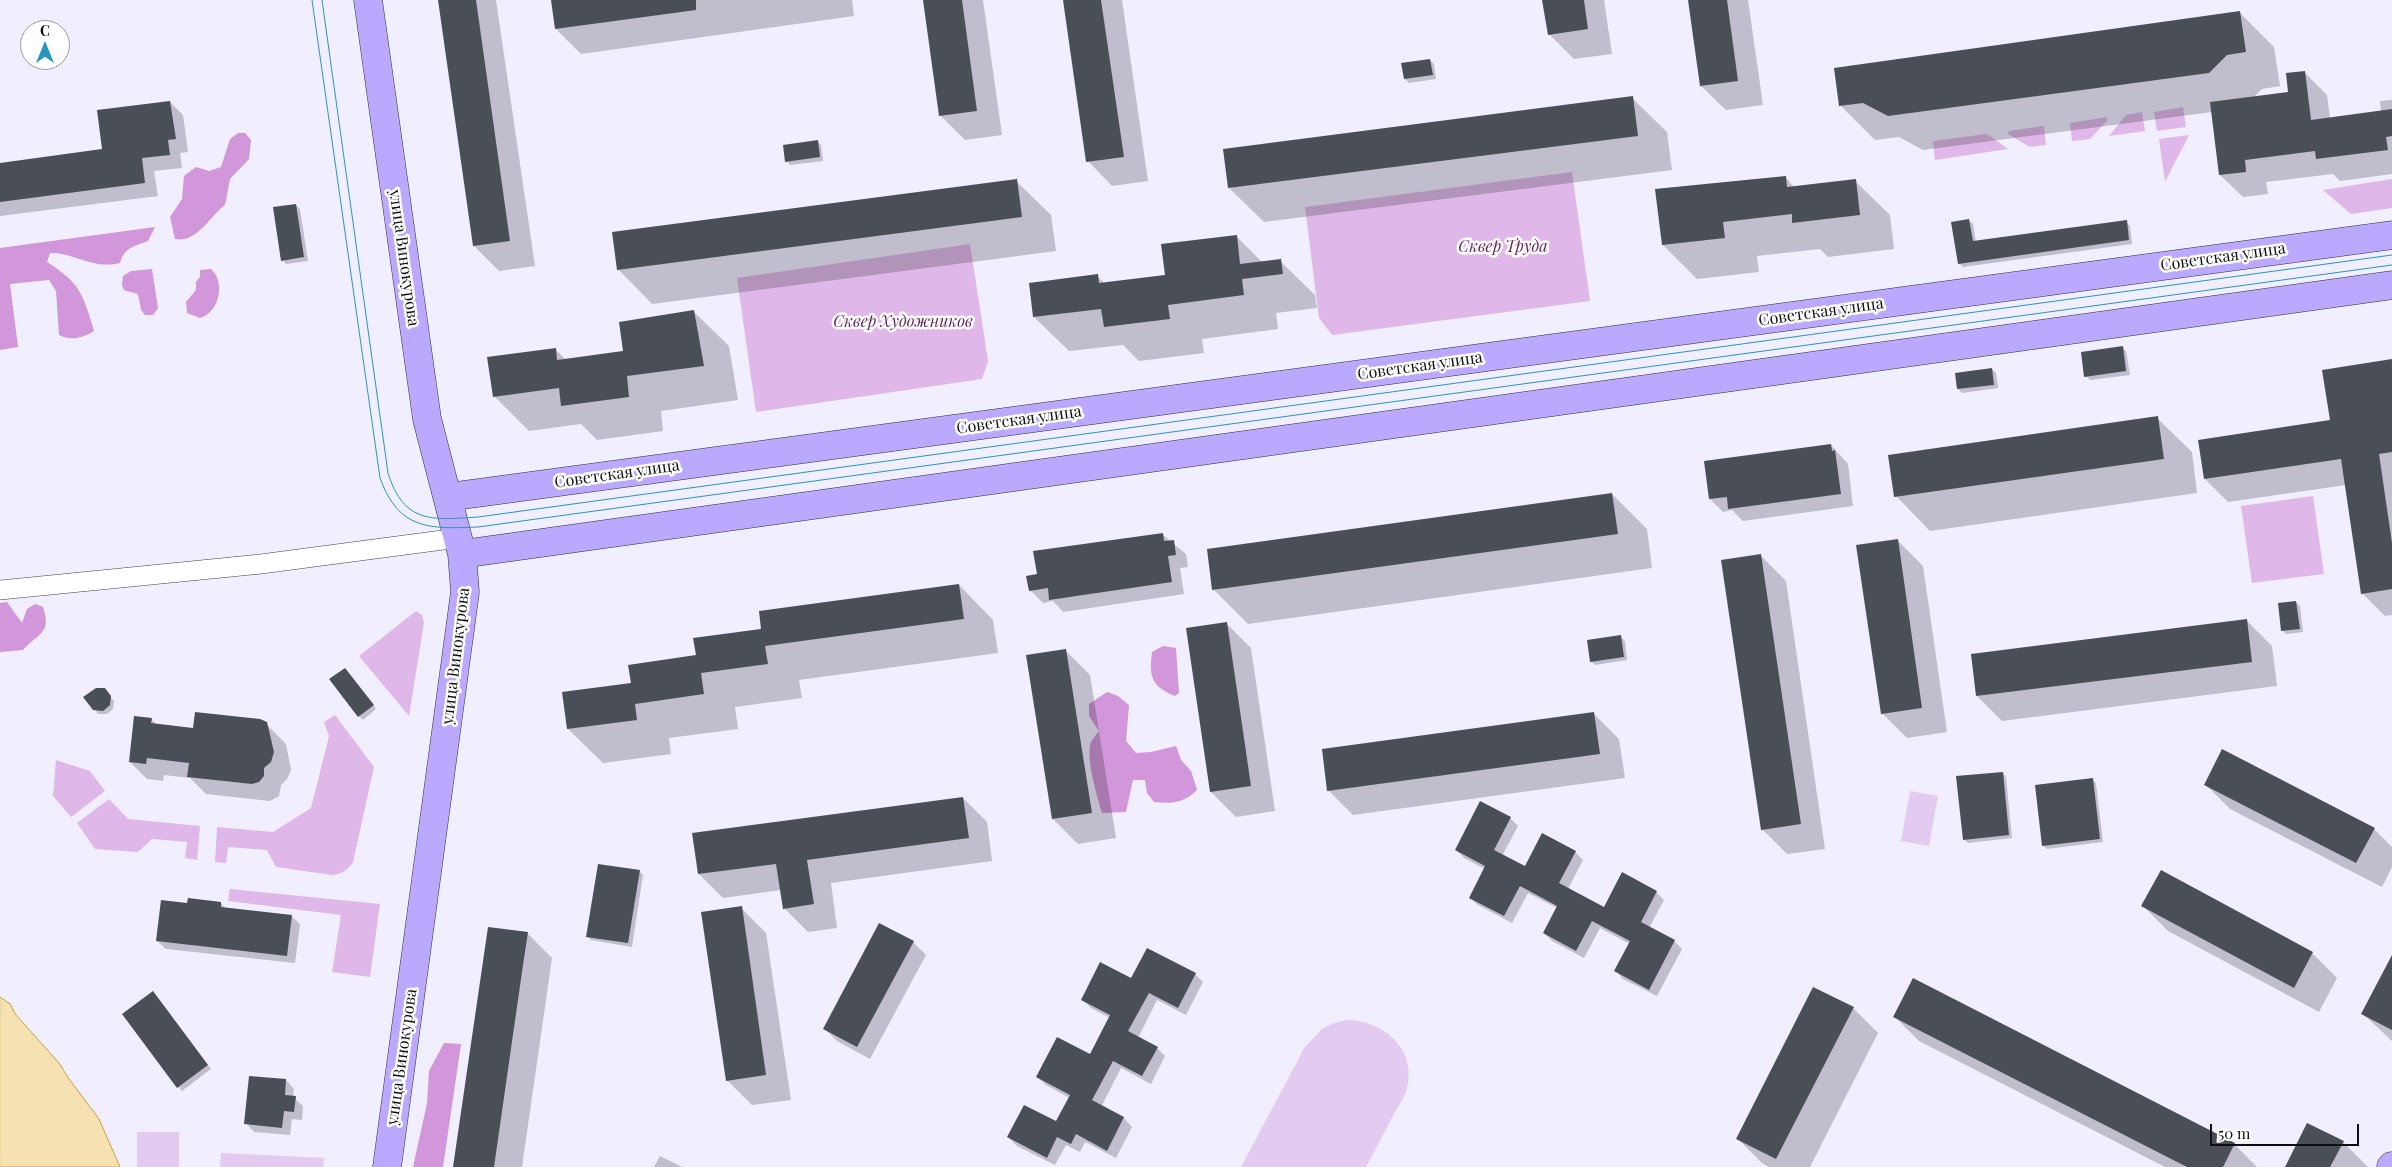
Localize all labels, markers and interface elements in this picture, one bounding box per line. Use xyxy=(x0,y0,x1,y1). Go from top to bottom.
north arrow xyxy=(20,20,70,70)
text: С xyxy=(40,21,50,40)
street label: улица Винокурова xyxy=(385,188,423,328)
park label: Сквер Труда xyxy=(1458,237,1548,257)
street label: Советская улица xyxy=(2159,239,2287,275)
street label: Советская улица xyxy=(1757,294,1885,330)
park label: Сквер Художников xyxy=(833,312,973,332)
street label: Советская улица xyxy=(1356,348,1484,384)
street label: Советская улица xyxy=(955,402,1083,438)
street label: Советская улица xyxy=(553,456,681,492)
street label: улица Винокурова xyxy=(438,586,474,726)
street label: улица Винокурова xyxy=(383,987,421,1127)
scale bar xyxy=(2212,1114,2361,1146)
text: 50 m xyxy=(2218,1123,2250,1143)

